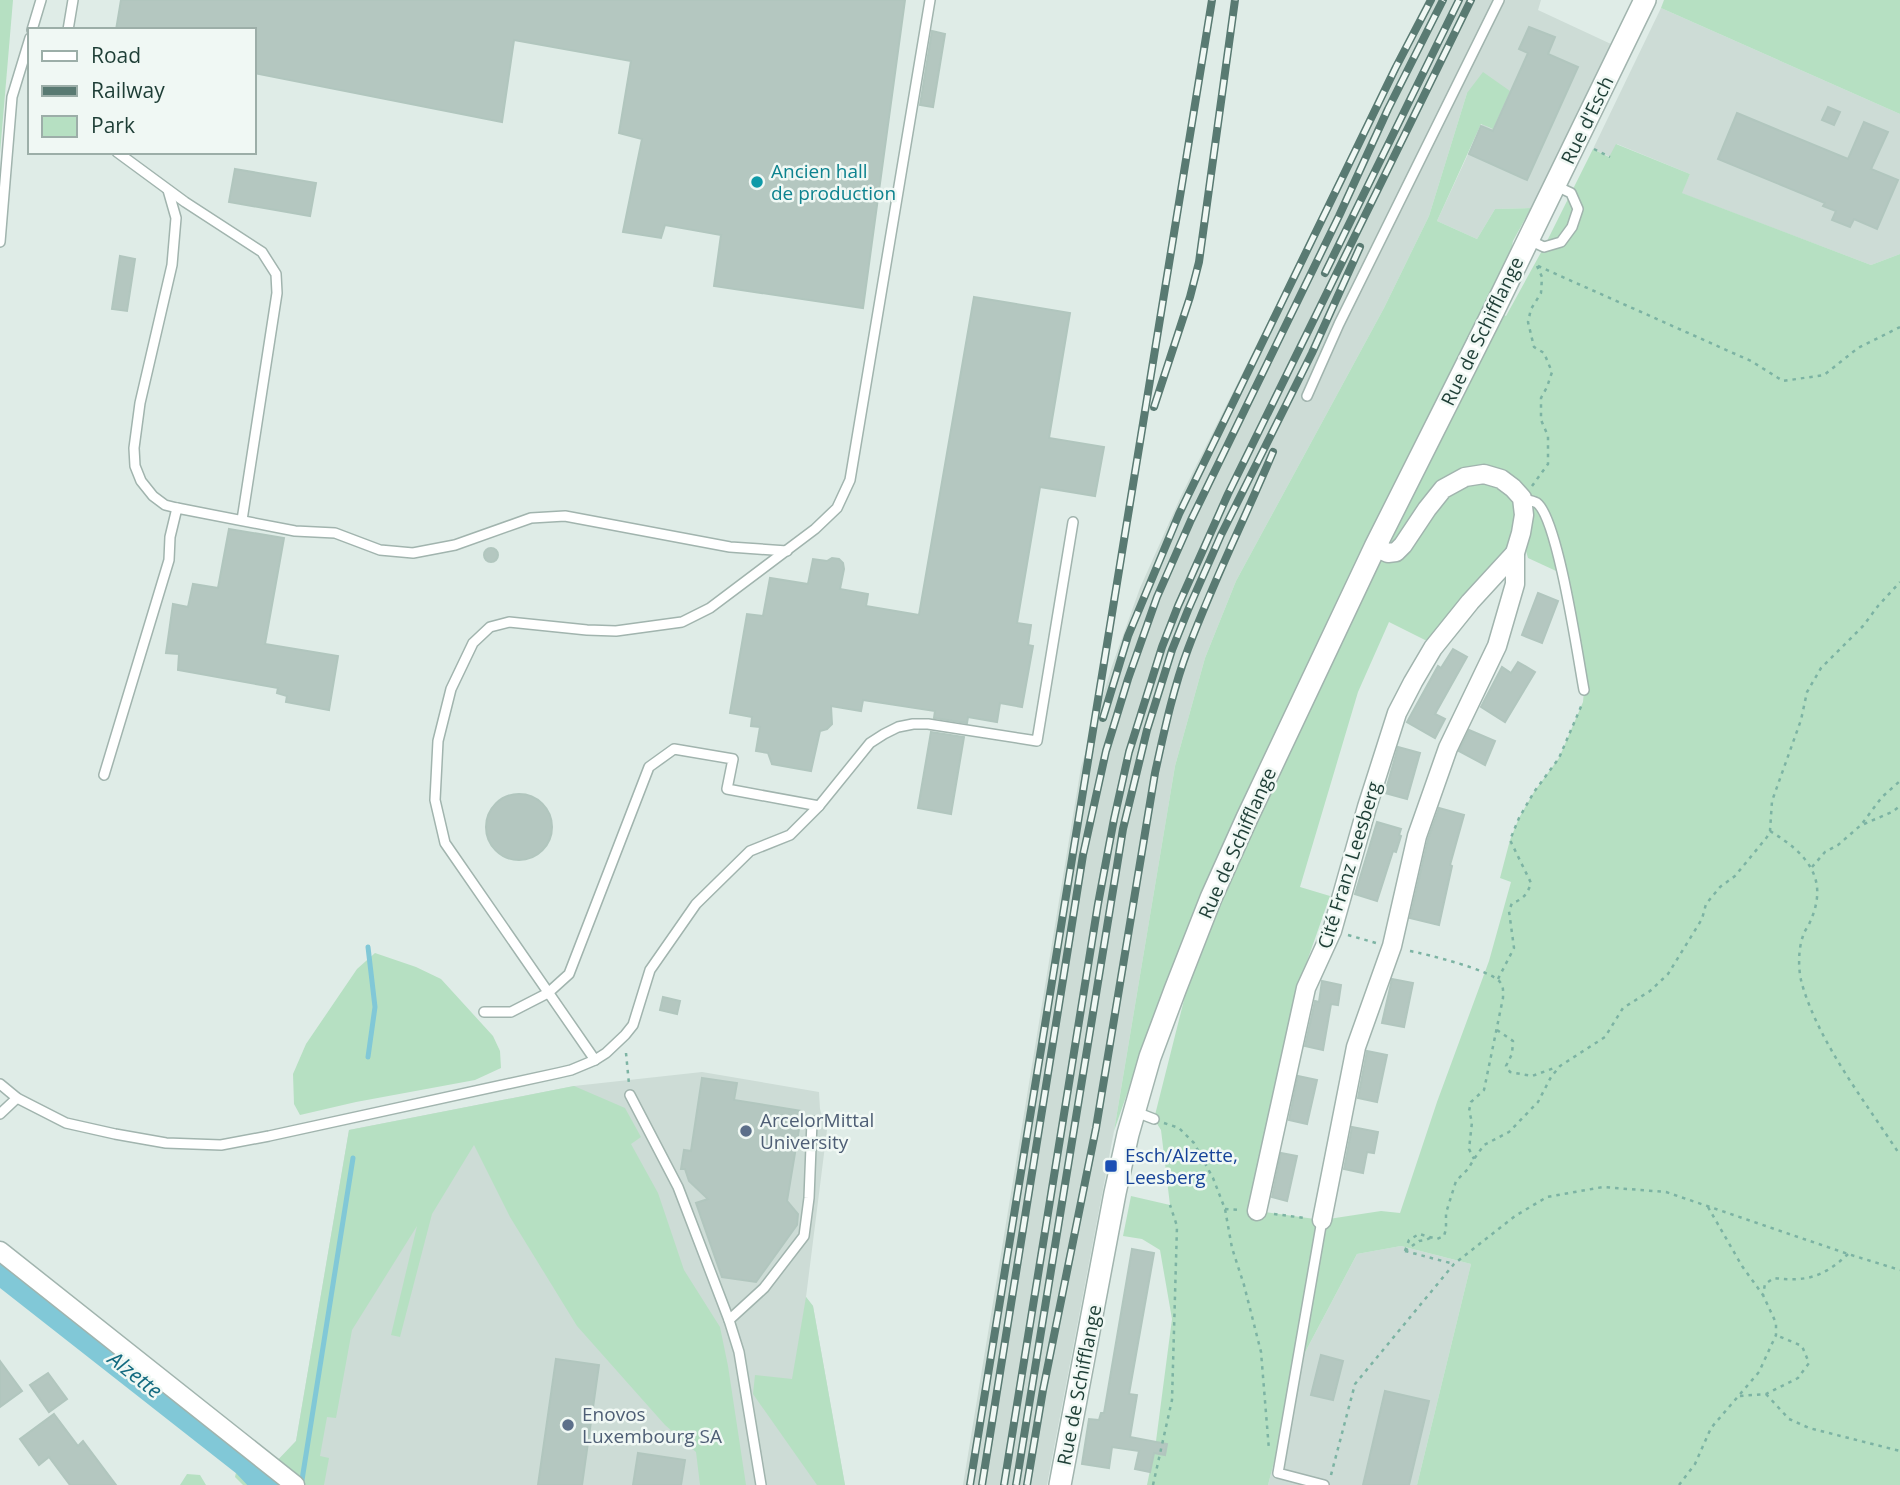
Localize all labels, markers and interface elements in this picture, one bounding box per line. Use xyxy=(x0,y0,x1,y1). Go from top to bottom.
legend xyxy=(28,28,256,154)
text: Road xyxy=(91,41,141,69)
street label: Rue d'Esch xyxy=(1554,72,1620,168)
text: Railway xyxy=(91,76,165,104)
text: Park xyxy=(91,111,135,139)
place label: Ancien hall de production xyxy=(771,158,896,206)
marker: Ancien hall de production xyxy=(749,174,765,190)
street label: Rue de Schifflange xyxy=(1435,252,1529,410)
street label: Rue de Schifflange xyxy=(1192,763,1282,923)
street label: Cité Franz Leesberg xyxy=(1311,778,1387,952)
place label: ArcelorMittal University xyxy=(760,1107,874,1155)
marker: ArcelorMittal University xyxy=(738,1123,754,1139)
place label: Esch/Alzette, Leesberg xyxy=(1125,1142,1238,1190)
marker: Esch/Alzette, Leesberg xyxy=(1103,1158,1119,1174)
street label: Rue de Schifflange xyxy=(1051,1303,1107,1467)
water label: Alzette xyxy=(101,1343,168,1404)
place label: Enovos Luxembourg SA xyxy=(582,1401,722,1449)
marker: Enovos Luxembourg SA xyxy=(560,1417,576,1433)

